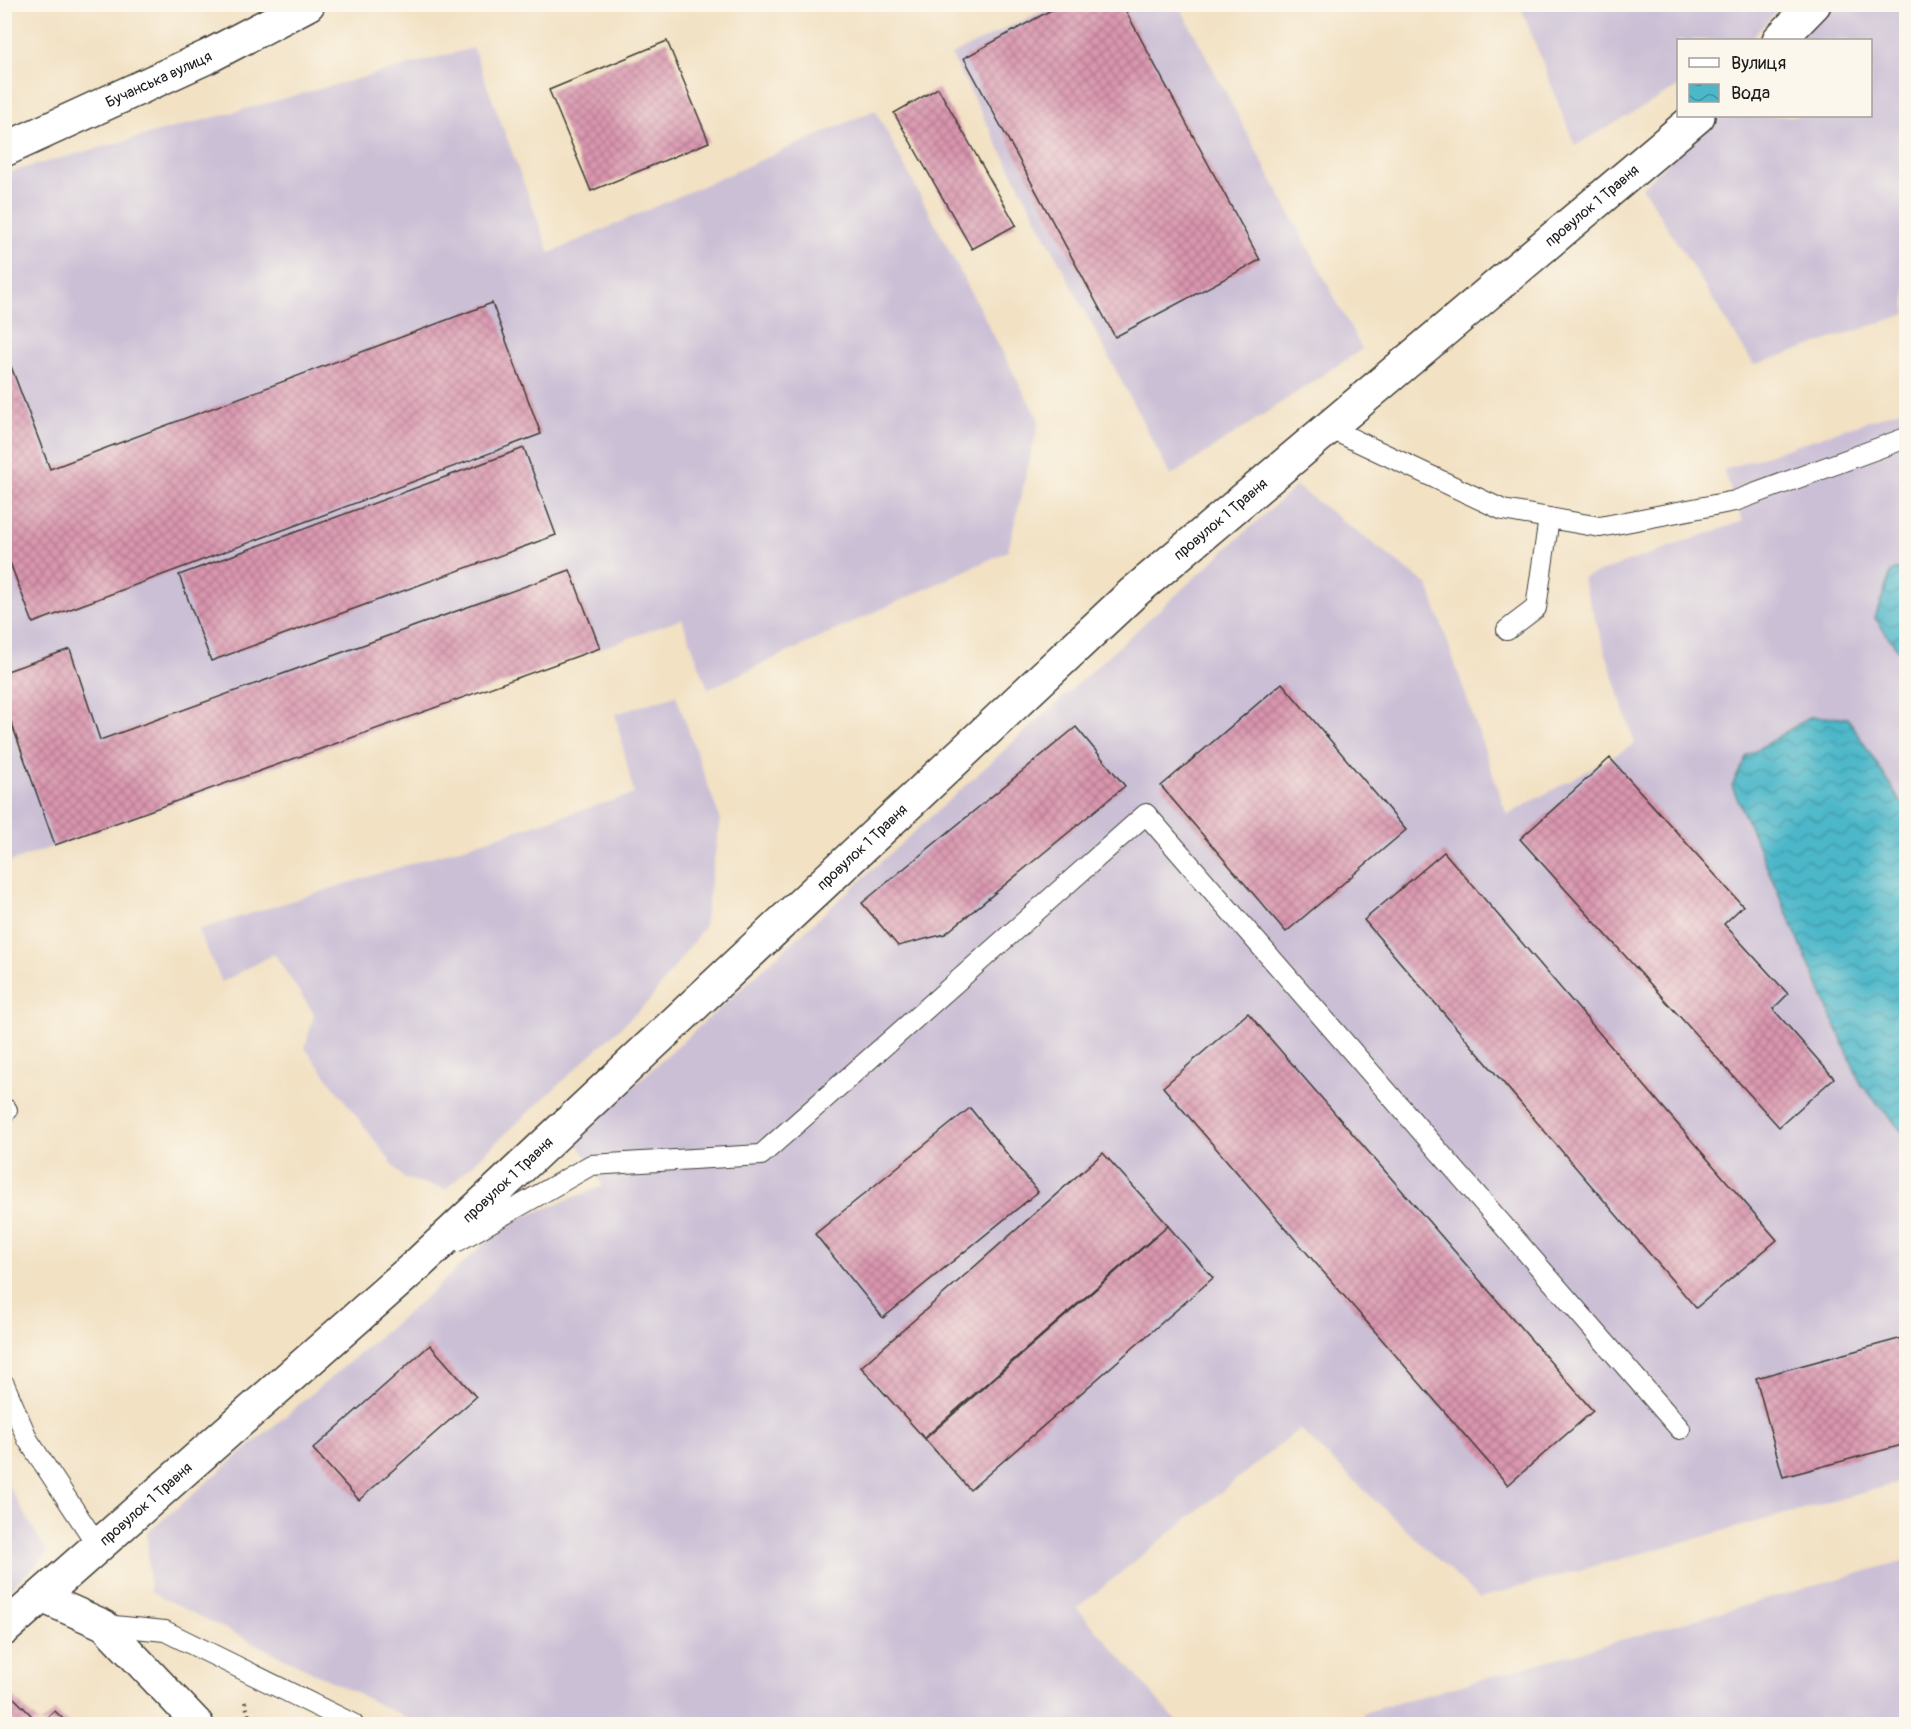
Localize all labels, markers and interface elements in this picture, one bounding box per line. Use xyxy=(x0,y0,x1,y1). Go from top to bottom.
legend xyxy=(1677,39,1872,117)
street label: Бучанська вулиця xyxy=(103,47,215,112)
text: Вулиця xyxy=(1731,52,1786,75)
text: Вода xyxy=(1731,82,1770,105)
street label: провулок 1 Травня xyxy=(1541,161,1643,251)
street label: провулок 1 Травня xyxy=(1170,474,1272,565)
street label: провулок 1 Травня xyxy=(813,801,912,895)
street label: провулок 1 Травня xyxy=(459,1133,557,1227)
street label: провулок 1 Травня xyxy=(96,1459,196,1550)

